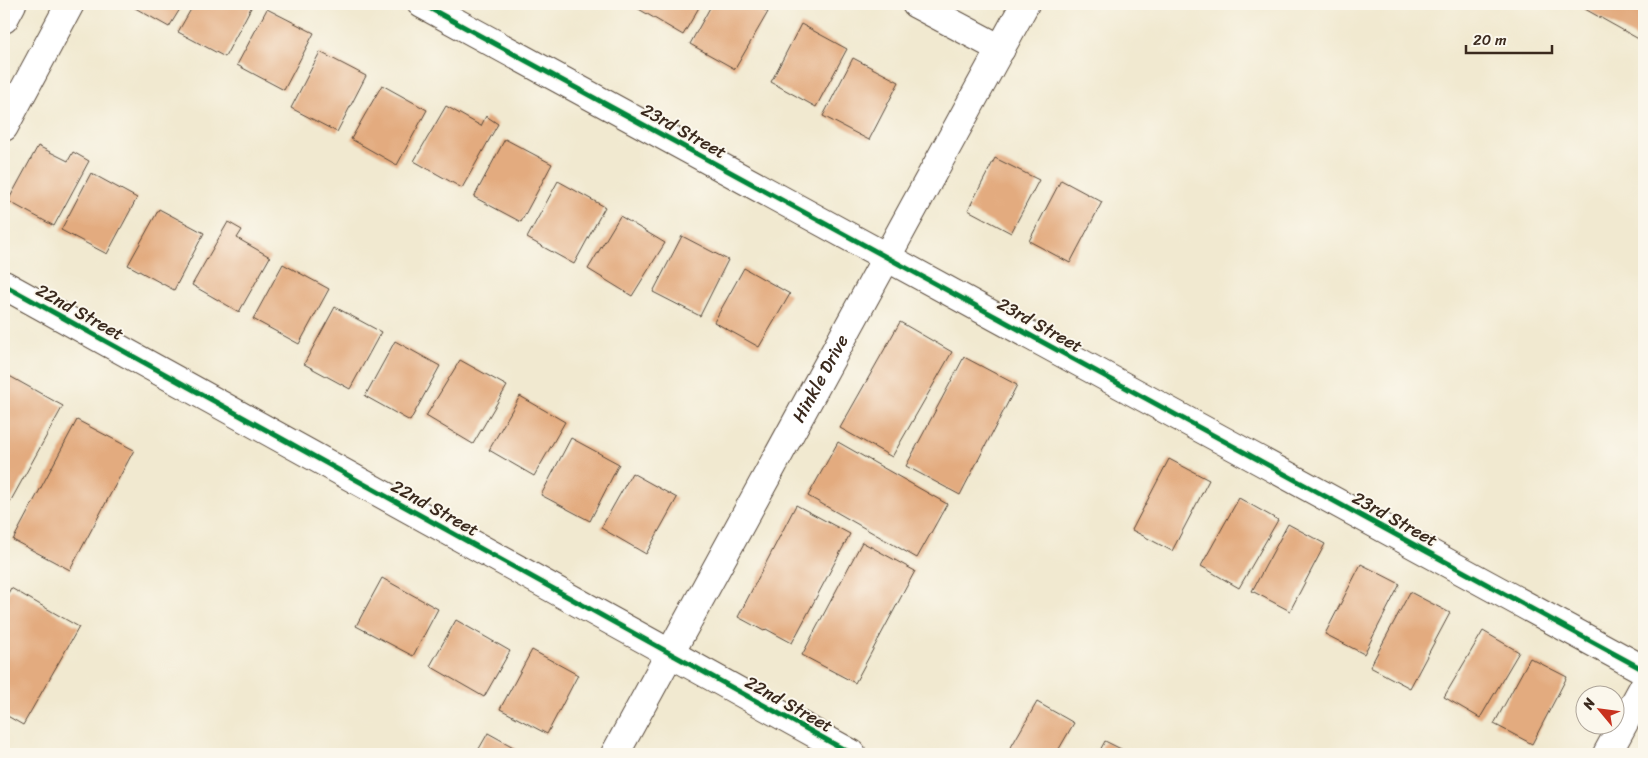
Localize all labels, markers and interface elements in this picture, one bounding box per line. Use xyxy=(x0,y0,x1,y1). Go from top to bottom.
scale bar xyxy=(1466,22,1552,54)
text: 20 m xyxy=(1473,27,1507,53)
street label: 23rd Street xyxy=(635,94,733,168)
street label: 22nd Street xyxy=(30,275,130,350)
street label: 23rd Street xyxy=(991,288,1089,362)
street label: Hinkle Drive xyxy=(783,328,858,429)
street label: 22nd Street xyxy=(385,471,485,546)
street label: 23rd Street xyxy=(1346,482,1444,556)
street label: 22nd Street xyxy=(739,667,839,742)
north arrow xyxy=(1576,686,1626,736)
text: N xyxy=(1575,693,1602,715)

